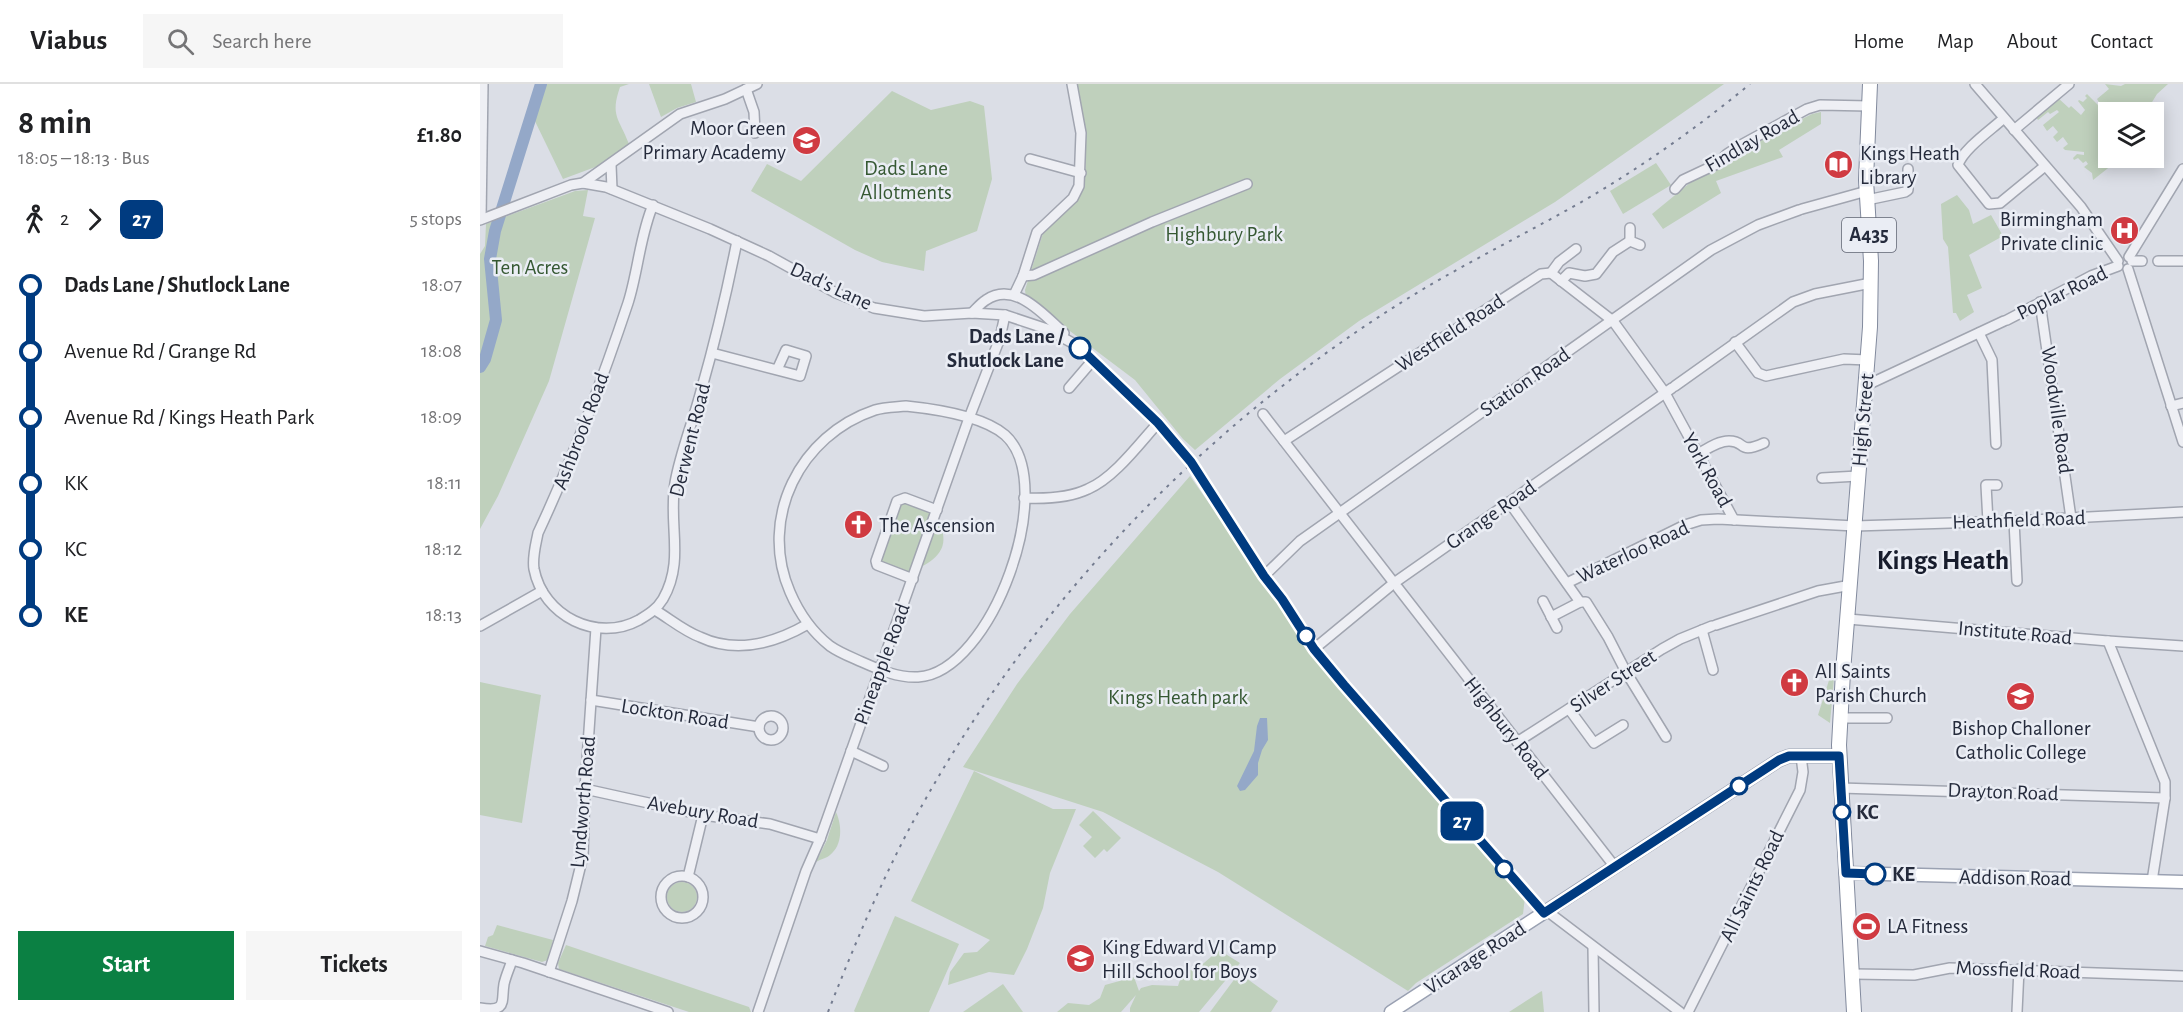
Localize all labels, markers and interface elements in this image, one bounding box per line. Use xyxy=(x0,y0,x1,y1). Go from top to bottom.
search box xyxy=(143,14,563,68)
icon: search xyxy=(164,25,197,58)
text: Viabus xyxy=(30,27,107,55)
text: Search here xyxy=(212,30,312,52)
text: Home xyxy=(1853,31,1904,52)
text: Map xyxy=(1937,31,1974,52)
text: About xyxy=(2007,31,2057,52)
text: Contact xyxy=(2090,31,2153,52)
map controls xyxy=(2098,102,2164,168)
button: layers xyxy=(2098,102,2164,168)
street label: Findlay Road xyxy=(1701,106,1803,176)
text: 8 min xyxy=(18,107,92,140)
place label: Moor Green Primary Academy xyxy=(643,118,786,163)
text: £1.80 xyxy=(417,124,462,146)
school or university icon: Moor Green Primary Academy xyxy=(791,124,823,156)
place label: Kings Heath Library xyxy=(1860,143,1960,188)
text: 18:05 – 18:13 · Bus xyxy=(18,148,150,168)
library icon: Kings Heath Library xyxy=(1823,149,1855,181)
park label: Dads Lane Allotments xyxy=(860,158,952,203)
icon: walk xyxy=(18,203,51,236)
icon: forward xyxy=(78,203,111,236)
text: 2 xyxy=(60,209,69,229)
text: 27 xyxy=(132,209,151,230)
text: 5 stops xyxy=(409,209,462,229)
place label: Birmingham Private clinic xyxy=(2000,209,2103,254)
hospital icon: Birmingham Private clinic xyxy=(2108,215,2140,247)
road number: A435 xyxy=(1842,218,1896,252)
park label: Highbury Park xyxy=(1165,224,1283,245)
park label: Ten Acres xyxy=(492,257,568,278)
street label: Dad's Lane xyxy=(787,258,875,314)
street label: Poplar Road xyxy=(2013,262,2111,324)
text: Dads Lane / Shutlock Lane xyxy=(64,274,290,296)
text: 18:07 xyxy=(422,275,462,295)
street label: Westfield Road xyxy=(1392,290,1508,376)
place label: Dads Lane / Shutlock Lane xyxy=(947,326,1065,371)
marker: Dads Lane / Shutlock Lane xyxy=(1069,337,1091,359)
text: Avenue Rd / Grange Rd xyxy=(64,340,256,362)
text: 18:08 xyxy=(421,341,462,361)
street label: Station Road xyxy=(1476,343,1574,421)
street label: Woodville Road xyxy=(2038,345,2076,475)
street label: Ashbrook Road xyxy=(549,369,613,492)
street label: High Street xyxy=(1848,372,1878,467)
street label: Derwent Road xyxy=(666,381,714,499)
text: Avenue Rd / Kings Heath Park xyxy=(64,406,314,428)
text: 18:09 xyxy=(421,407,462,427)
street label: York Road xyxy=(1678,429,1736,511)
text: KK xyxy=(64,472,88,494)
text: 18:11 xyxy=(427,473,462,493)
street label: Grange Road xyxy=(1442,476,1540,553)
street label: Heathfield Road xyxy=(1952,507,2086,533)
church icon: The Ascension xyxy=(842,509,874,541)
place label: The Ascension xyxy=(879,515,995,536)
street label: Waterloo Road xyxy=(1574,517,1692,587)
text: KC xyxy=(64,538,87,560)
text: 18:12 xyxy=(425,539,462,559)
district label: Kings Heath xyxy=(1877,547,2009,574)
street label: Pineapple Road xyxy=(850,600,914,728)
text: KE xyxy=(64,604,88,626)
text: 18:13 xyxy=(426,605,462,625)
street label: Institute Road xyxy=(1957,618,2073,648)
unlabelled marker xyxy=(1297,627,1315,645)
street label: Silver Street xyxy=(1566,645,1660,717)
place label: All Saints Parish Church xyxy=(1815,661,1927,706)
church icon: All Saints Parish Church xyxy=(1778,667,1810,699)
street label: Highbury Road xyxy=(1460,673,1552,783)
school or university icon: Bishop Challoner Catholic College xyxy=(2005,681,2037,713)
park label: Kings Heath park xyxy=(1108,687,1248,708)
street label: Lockton Road xyxy=(620,695,731,733)
place label: Bishop Challoner Catholic College xyxy=(1952,718,2091,763)
street label: Lyndworth Road xyxy=(567,735,599,869)
unlabelled marker xyxy=(1730,777,1748,795)
street label: Drayton Road xyxy=(1947,780,2059,804)
street label: Avebury Road xyxy=(646,792,760,832)
line badge: 27 xyxy=(1435,802,1489,840)
place label: KC xyxy=(1856,802,1879,823)
marker: KC xyxy=(1833,803,1851,821)
text: 27 xyxy=(1453,811,1471,832)
street label: All Saints Road xyxy=(1716,827,1788,945)
unlabelled marker xyxy=(1495,860,1513,878)
marker: KE xyxy=(1864,863,1886,885)
place label: KE xyxy=(1892,864,1915,885)
street label: Addison Road xyxy=(1959,867,2072,889)
sports icon: LA Fitness xyxy=(1850,910,1882,942)
place label: LA Fitness xyxy=(1887,916,1968,937)
street label: Vicarage Road xyxy=(1421,918,1529,998)
button: Start xyxy=(18,931,234,1000)
button: Tickets xyxy=(246,931,462,1000)
place label: King Edward VI Camp Hill School for Boys xyxy=(1102,937,1277,982)
school or university icon: King Edward VI Camp Hill School for Boys xyxy=(1065,943,1097,975)
street label: Mossfield Road xyxy=(1955,957,2081,983)

